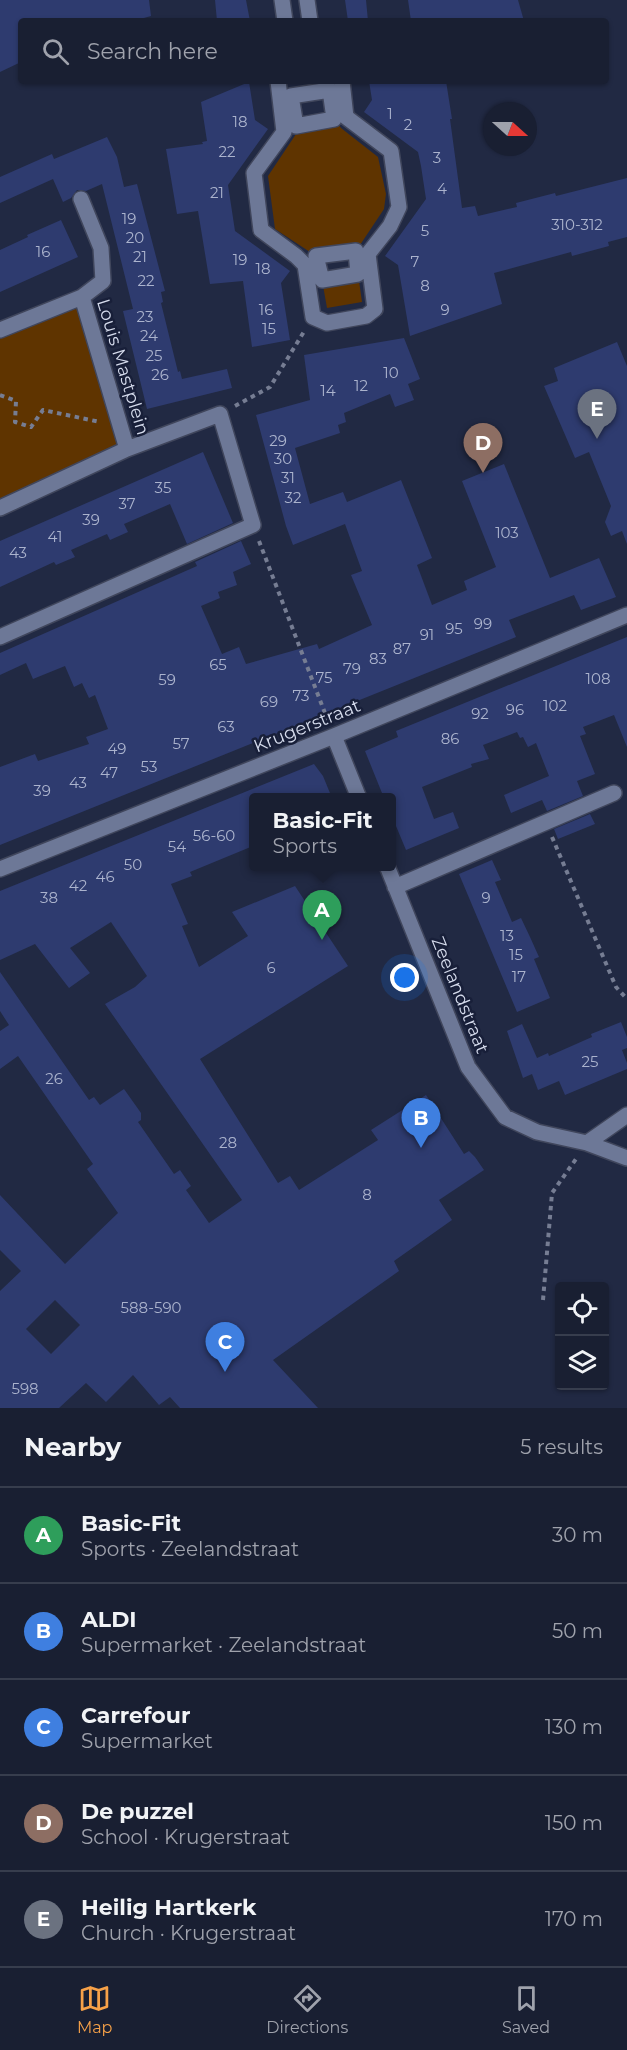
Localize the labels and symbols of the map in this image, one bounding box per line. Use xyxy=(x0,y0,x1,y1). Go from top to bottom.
north arrow xyxy=(483,102,537,156)
house number: 1 xyxy=(387,104,393,123)
house number: 18 xyxy=(233,112,248,131)
house number: 2 xyxy=(404,115,412,134)
house number: 22 xyxy=(218,142,236,161)
house number: 3 xyxy=(433,148,441,167)
house number: 4 xyxy=(437,179,447,198)
house number: 21 xyxy=(210,183,224,202)
house number: 19 xyxy=(122,209,136,228)
house number: 310-312 xyxy=(551,215,603,234)
house number: 5 xyxy=(421,221,429,240)
house number: 20 xyxy=(126,228,144,247)
house number: 16 xyxy=(36,242,50,261)
house number: 21 xyxy=(133,247,147,266)
house number: 19 xyxy=(233,250,247,269)
house number: 7 xyxy=(411,252,420,271)
house number: 18 xyxy=(256,259,271,278)
house number: 22 xyxy=(137,271,155,290)
house number: 8 xyxy=(420,276,430,295)
street label: Louis Mastplein xyxy=(92,296,154,438)
house number: 16 xyxy=(259,300,273,319)
house number: 9 xyxy=(440,300,450,319)
house number: 23 xyxy=(137,307,153,326)
house number: 15 xyxy=(262,319,276,338)
house number: 24 xyxy=(140,326,158,345)
house number: 25 xyxy=(145,346,163,365)
house number: 10 xyxy=(383,363,399,382)
house number: 26 xyxy=(151,365,169,384)
house number: 12 xyxy=(354,376,368,395)
house number: 14 xyxy=(320,381,336,400)
pin: E xyxy=(578,390,616,439)
pin: D xyxy=(464,424,502,473)
house number: 29 xyxy=(269,431,287,450)
house number: 30 xyxy=(274,449,292,468)
house number: 31 xyxy=(281,468,295,487)
house number: 35 xyxy=(155,478,171,497)
house number: 32 xyxy=(285,488,301,507)
house number: 37 xyxy=(118,494,136,513)
house number: 39 xyxy=(82,510,100,529)
house number: 103 xyxy=(495,523,519,542)
house number: 41 xyxy=(48,527,62,546)
house number: 43 xyxy=(9,543,27,562)
house number: 99 xyxy=(474,614,492,633)
house number: 95 xyxy=(445,619,463,638)
house number: 91 xyxy=(420,625,434,644)
house number: 87 xyxy=(393,639,411,658)
house number: 83 xyxy=(369,649,387,668)
house number: 65 xyxy=(209,655,227,674)
house number: 79 xyxy=(343,659,361,678)
house number: 75 xyxy=(315,668,333,687)
house number: 108 xyxy=(586,669,610,688)
house number: 59 xyxy=(158,670,176,689)
house number: 73 xyxy=(292,686,310,705)
house number: 69 xyxy=(260,692,278,711)
street label: Krugerstraat xyxy=(250,695,364,757)
house number: 102 xyxy=(543,696,567,715)
house number: 96 xyxy=(506,700,524,719)
house number: 92 xyxy=(471,704,489,723)
house number: 63 xyxy=(217,717,235,736)
house number: 86 xyxy=(441,729,459,748)
house number: 57 xyxy=(172,734,190,753)
house number: 49 xyxy=(108,739,126,758)
house number: 53 xyxy=(141,757,157,776)
house number: 47 xyxy=(100,763,118,782)
house number: 43 xyxy=(69,773,87,792)
house number: 39 xyxy=(33,781,51,800)
house number: 56-60 xyxy=(193,826,235,845)
house number: 54 xyxy=(168,837,186,856)
house number: 50 xyxy=(124,855,142,874)
house number: 46 xyxy=(95,867,115,886)
house number: 42 xyxy=(69,876,87,895)
house number: 38 xyxy=(40,888,58,907)
house number: 9 xyxy=(481,888,491,907)
pin: A xyxy=(302,890,342,940)
house number: 13 xyxy=(500,926,514,945)
street label: Zeelandstraat xyxy=(427,933,493,1057)
house number: 15 xyxy=(509,945,523,964)
house number: 6 xyxy=(266,958,276,977)
your location xyxy=(390,963,419,992)
house number: 17 xyxy=(512,967,526,986)
house number: 25 xyxy=(581,1052,599,1071)
house number: 26 xyxy=(45,1069,63,1088)
pin: B xyxy=(402,1098,440,1148)
house number: 28 xyxy=(219,1133,237,1152)
house number: 8 xyxy=(362,1185,372,1204)
house number: 588-590 xyxy=(121,1298,182,1317)
pin: C xyxy=(206,1322,244,1372)
house number: 598 xyxy=(11,1379,39,1398)

